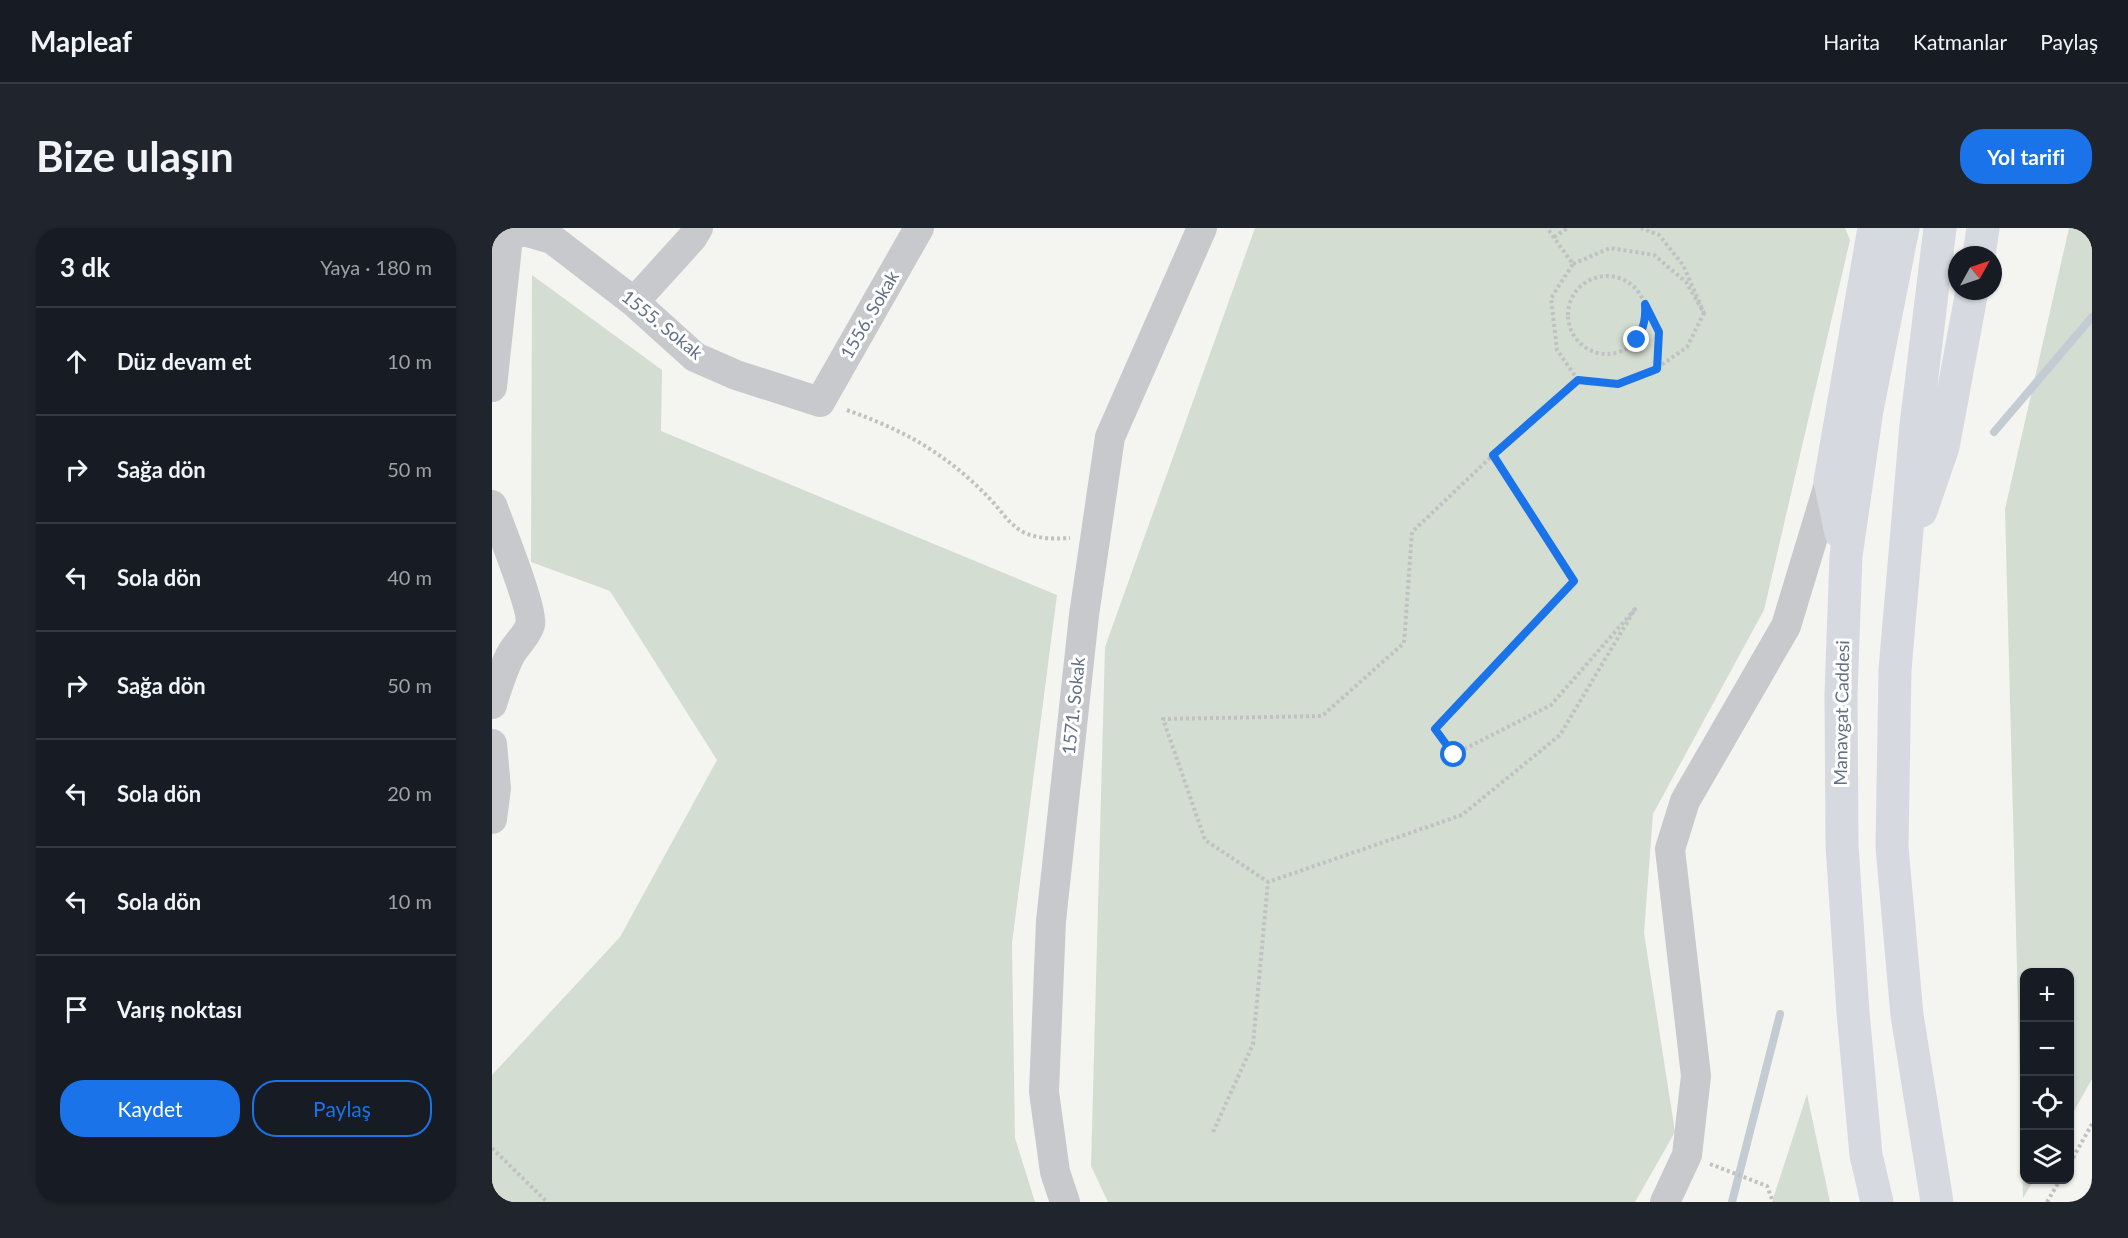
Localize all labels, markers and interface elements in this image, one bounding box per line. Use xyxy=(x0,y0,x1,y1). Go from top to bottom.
text: Mapleaf xyxy=(30,24,132,58)
text: Harita xyxy=(1823,29,1880,54)
text: Katmanlar xyxy=(1913,29,2007,54)
text: Paylaş xyxy=(2040,29,2098,54)
button: Yol tarifi xyxy=(1960,129,2092,184)
text: Bize ulaşın xyxy=(36,131,234,181)
north arrow xyxy=(1948,246,2002,300)
text: 3 dk xyxy=(60,251,110,283)
text: Yaya · 180 m xyxy=(320,255,432,279)
street label: 1556. Sokak xyxy=(835,266,904,362)
street label: 1555. Sokak xyxy=(618,285,708,364)
route end xyxy=(1623,326,1649,352)
icon: ahead xyxy=(60,345,93,378)
text: Düz devam et xyxy=(117,348,252,375)
text: 10 m xyxy=(387,349,432,373)
icon: right xyxy=(60,453,93,486)
text: Sağa dön xyxy=(117,456,206,483)
text: 50 m xyxy=(387,457,432,481)
icon: left xyxy=(60,561,93,594)
text: Sola dön xyxy=(117,564,201,591)
text: 40 m xyxy=(387,565,432,589)
street label: Manavgat Caddesi xyxy=(1829,640,1853,786)
street label: 1571. Sokak xyxy=(1057,655,1089,756)
icon: right xyxy=(60,669,93,702)
text: Sağa dön xyxy=(117,672,206,699)
text: 50 m xyxy=(387,673,432,697)
route start xyxy=(1440,741,1466,767)
icon: left xyxy=(60,777,93,810)
text: Sola dön xyxy=(117,780,201,807)
text: 20 m xyxy=(387,781,432,805)
icon: left xyxy=(60,885,93,918)
text: Sola dön xyxy=(117,888,201,915)
text: 10 m xyxy=(387,889,432,913)
map controls xyxy=(2020,968,2074,1184)
button: + xyxy=(2020,968,2074,1022)
icon: arrive xyxy=(60,993,93,1026)
text: Varış noktası xyxy=(117,996,242,1023)
button: − xyxy=(2020,1022,2074,1076)
button: locate xyxy=(2020,1076,2074,1130)
button: Kaydet xyxy=(60,1080,240,1137)
button: Paylaş xyxy=(252,1080,432,1137)
button: layers xyxy=(2020,1130,2074,1184)

